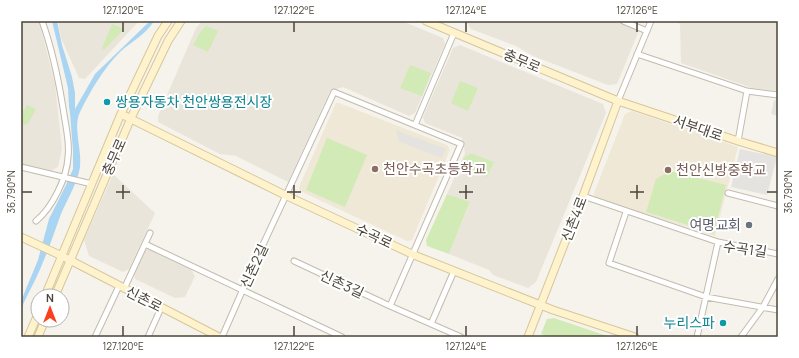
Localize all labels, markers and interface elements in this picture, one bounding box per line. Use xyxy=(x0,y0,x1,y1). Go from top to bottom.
text: 127.120°E xyxy=(102,3,144,17)
text: 127.122°E xyxy=(274,3,315,17)
text: 127.124°E xyxy=(446,3,487,17)
text: 127.126°E xyxy=(616,3,658,17)
street label: 충무로 xyxy=(501,44,544,77)
place label: 쌍용자동차 천안쌍용전시장 xyxy=(115,92,272,111)
marker: 쌍용자동차 천안쌍용전시장 xyxy=(102,97,112,107)
street label: 서부대로 xyxy=(671,110,726,145)
street label: 충무로 xyxy=(97,135,130,178)
place label: 천안수곡초등학교 xyxy=(383,159,486,178)
place label: 천안신방중학교 xyxy=(676,160,766,179)
marker: 천안수곡초등학교 xyxy=(370,164,380,174)
marker: 천안신방중학교 xyxy=(663,165,673,175)
text: 36.790°N xyxy=(4,170,18,213)
text: 36.790°N xyxy=(781,170,795,213)
street label: 신촌4로 xyxy=(556,193,591,244)
place label: 여명교회 xyxy=(689,215,741,234)
street label: 수곡로 xyxy=(353,219,396,252)
marker: 여명교회 xyxy=(744,220,754,230)
street label: 수곡1길 xyxy=(722,236,768,261)
street label: 신촌2길 xyxy=(235,241,272,291)
street label: 신촌3길 xyxy=(317,265,367,302)
street label: 신촌로 xyxy=(123,281,166,316)
north arrow xyxy=(30,288,70,328)
text: N xyxy=(46,290,54,305)
place label: 누리스파 xyxy=(663,313,715,332)
marker: 누리스파 xyxy=(718,318,728,328)
text: 127.120°E xyxy=(102,339,144,353)
text: 127.122°E xyxy=(274,339,315,353)
text: 127.124°E xyxy=(446,339,487,353)
text: 127.126°E xyxy=(616,339,658,353)

